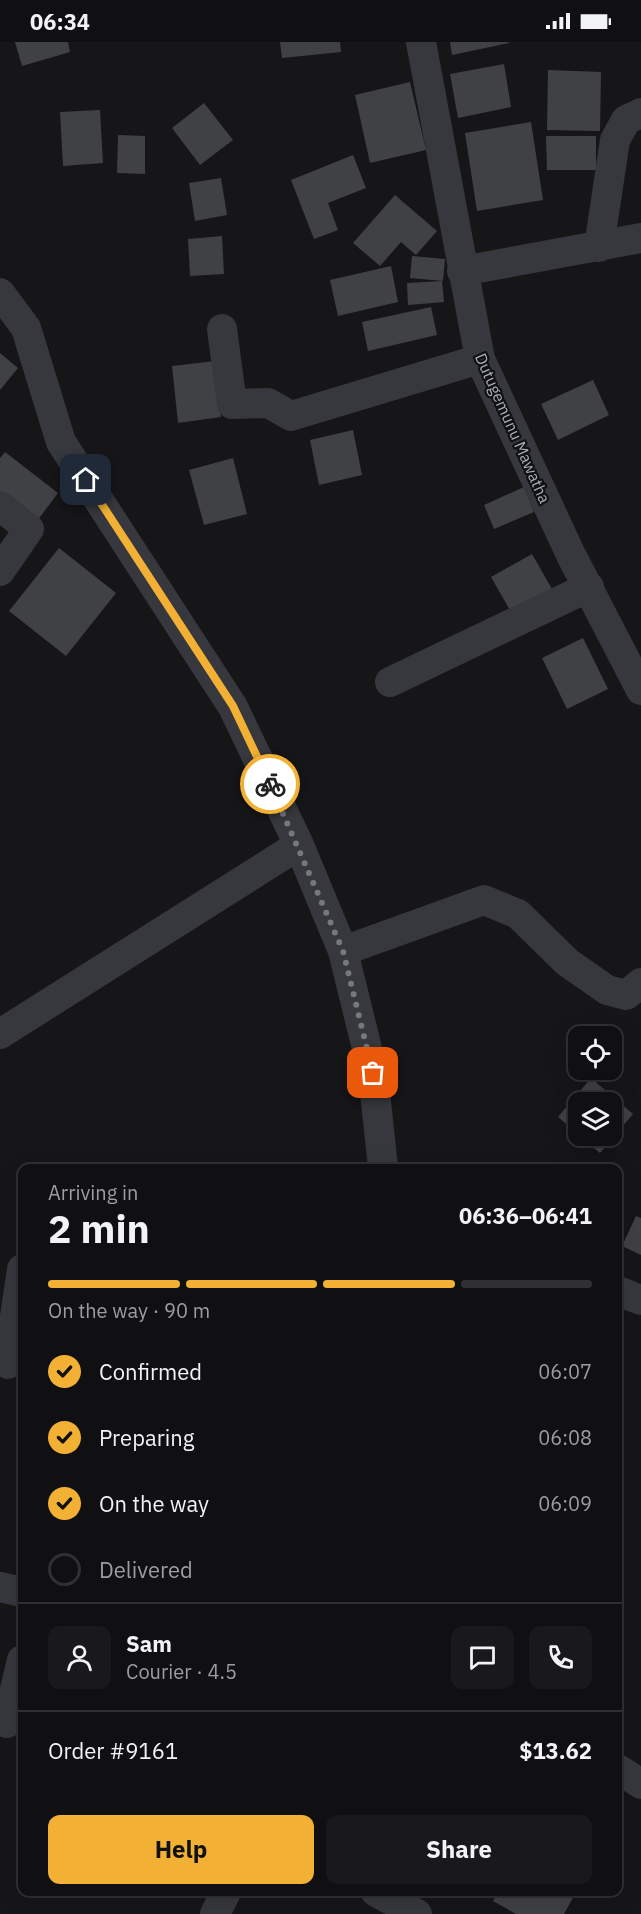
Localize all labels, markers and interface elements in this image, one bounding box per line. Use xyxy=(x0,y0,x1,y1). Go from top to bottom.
text: 06:34 xyxy=(30,7,90,36)
street label: Dutugemunu Mawatha xyxy=(471,350,555,507)
pin xyxy=(60,454,111,505)
icon: home xyxy=(69,463,102,496)
courier xyxy=(240,754,300,814)
icon: bike xyxy=(254,768,287,801)
map controls xyxy=(568,1026,622,1146)
button: locate xyxy=(568,1026,622,1080)
pin xyxy=(347,1047,398,1098)
icon: bag xyxy=(356,1056,389,1089)
button: layers xyxy=(568,1092,622,1146)
text: Arriving in xyxy=(48,1179,138,1206)
text: 06:36–06:41 xyxy=(459,1201,592,1230)
text: 2 min xyxy=(48,1203,150,1254)
text: On the way · 90 m xyxy=(48,1297,210,1324)
icon: check xyxy=(48,1355,81,1388)
text: Confirmed xyxy=(99,1357,202,1386)
text: 06:07 xyxy=(538,1358,592,1385)
icon: check xyxy=(48,1421,81,1454)
text: Preparing xyxy=(99,1423,194,1452)
text: 06:08 xyxy=(538,1424,592,1451)
icon: check xyxy=(48,1487,81,1520)
text: On the way xyxy=(99,1489,209,1518)
text: 06:09 xyxy=(538,1490,592,1517)
text: Delivered xyxy=(99,1555,193,1584)
button: person xyxy=(48,1626,111,1689)
button: chat xyxy=(451,1626,514,1689)
button: phone xyxy=(529,1626,592,1689)
text: Sam xyxy=(126,1629,172,1658)
text: Courier · 4.5 xyxy=(126,1658,237,1685)
text: Order #9161 xyxy=(48,1736,178,1765)
text: $13.62 xyxy=(519,1736,592,1765)
button: Help xyxy=(48,1815,314,1884)
button: Share xyxy=(326,1815,592,1884)

